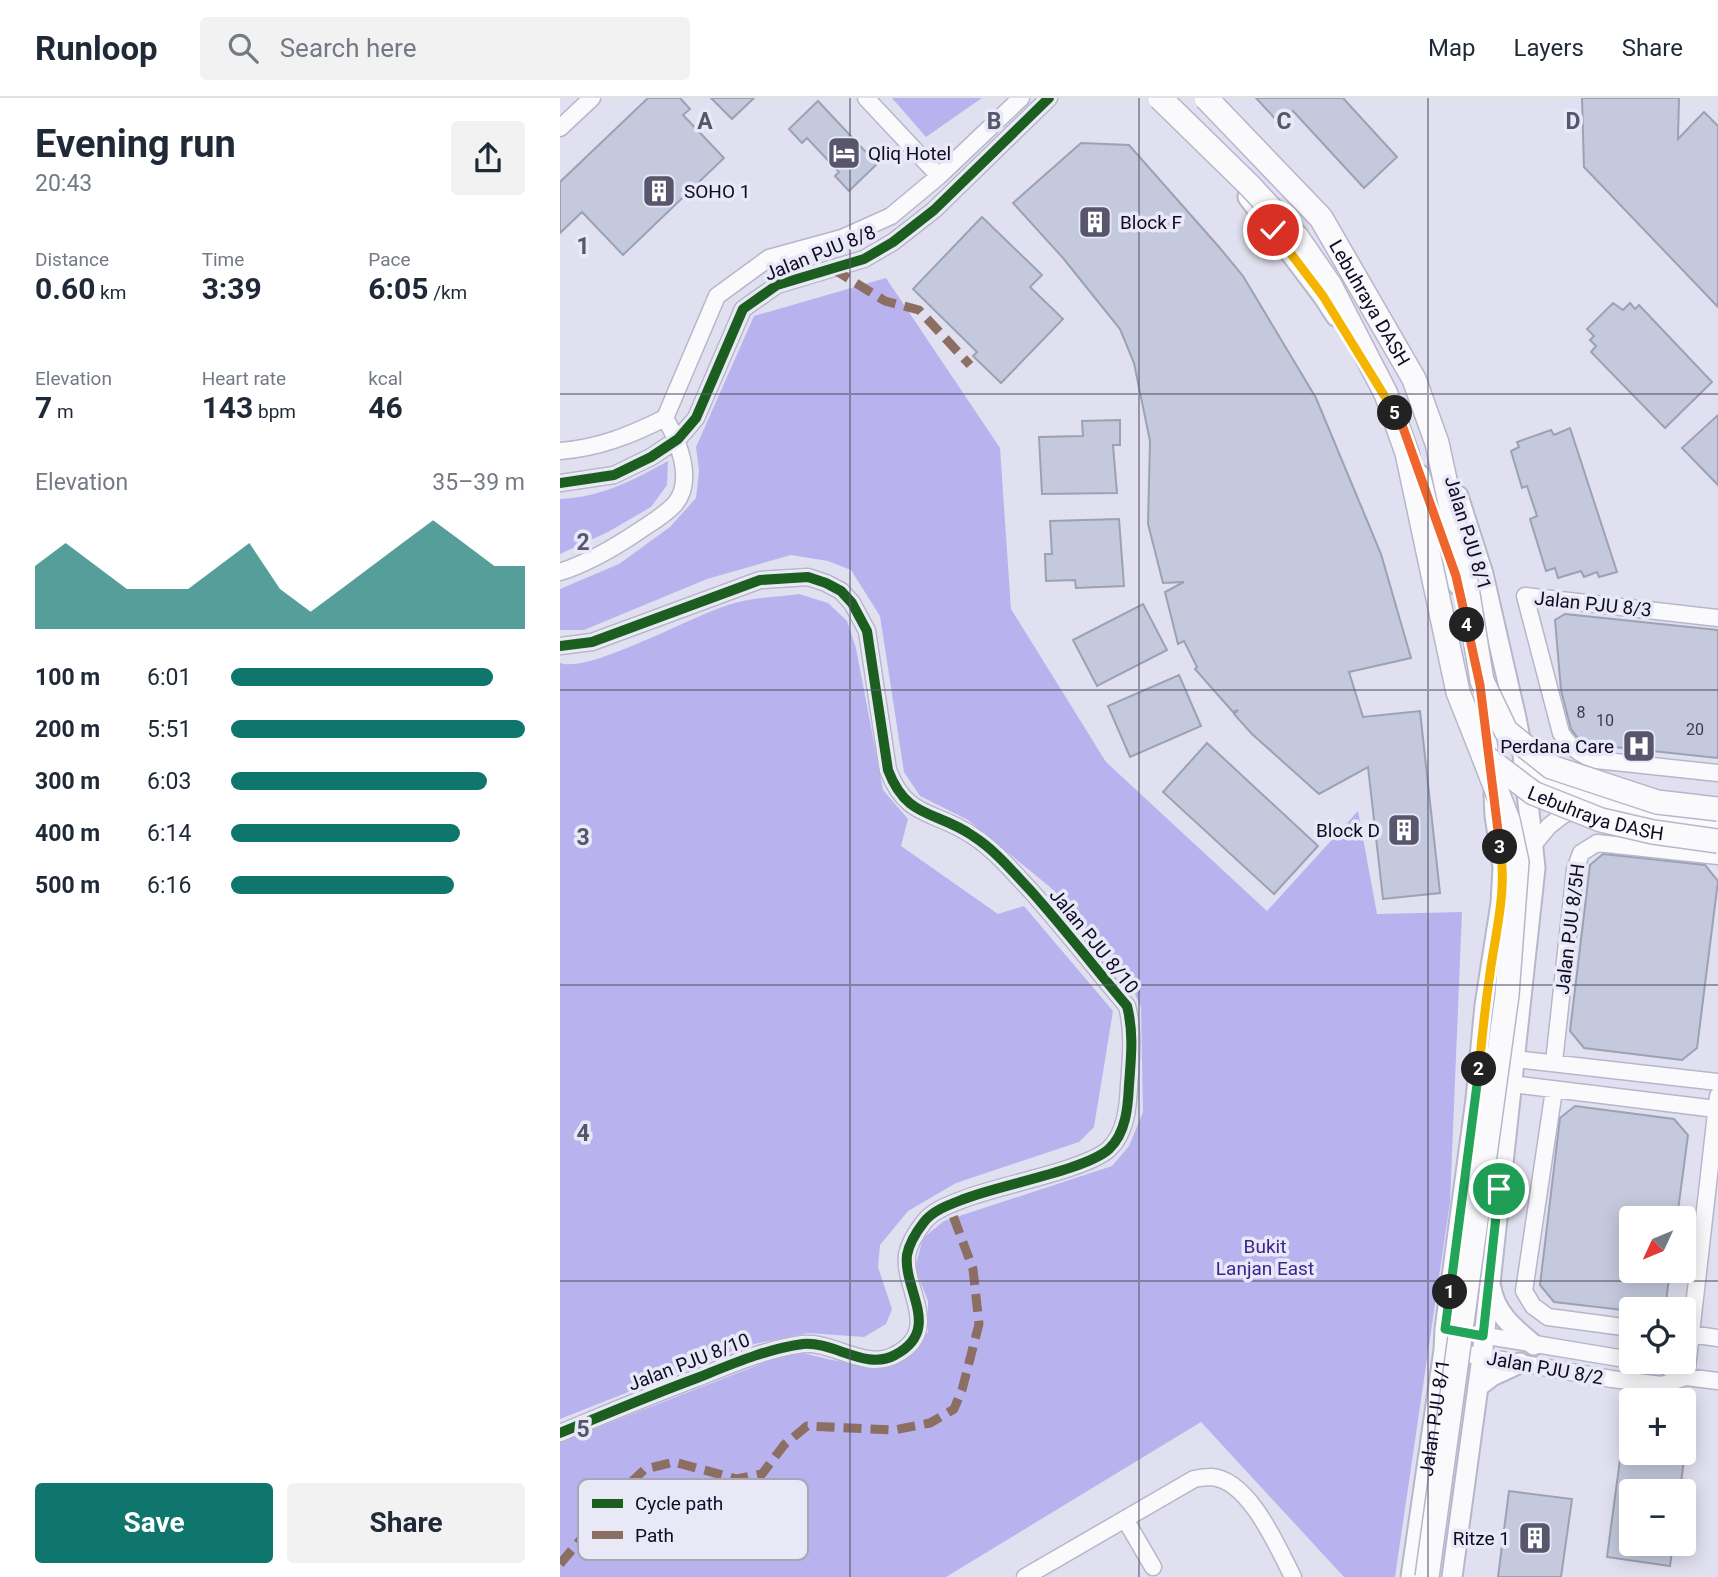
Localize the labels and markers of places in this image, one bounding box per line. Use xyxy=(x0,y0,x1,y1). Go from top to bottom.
hotel icon: Qliq Hotel xyxy=(825,134,863,172)
place label: Qliq Hotel xyxy=(868,142,951,165)
building icon: SOHO 1 xyxy=(640,172,678,210)
place label: SOHO 1 xyxy=(684,180,750,203)
pin xyxy=(1243,200,1303,260)
building icon: Block F xyxy=(1076,203,1114,241)
place label: Block F xyxy=(1120,211,1182,234)
pin: 5 xyxy=(1378,396,1412,430)
pin: 4 xyxy=(1450,608,1485,642)
hospital icon: Perdana Care xyxy=(1620,727,1658,765)
place label: Perdana Care xyxy=(1500,735,1614,758)
building icon: Block D xyxy=(1385,811,1423,849)
place label: Block D xyxy=(1316,819,1380,842)
pin: 3 xyxy=(1482,830,1518,864)
pin: 2 xyxy=(1462,1052,1496,1086)
pin xyxy=(1469,1159,1529,1219)
pin: 1 xyxy=(1432,1274,1468,1310)
building icon: Ritze 1 xyxy=(1516,1519,1554,1557)
place label: Ritze 1 xyxy=(1453,1527,1510,1550)

